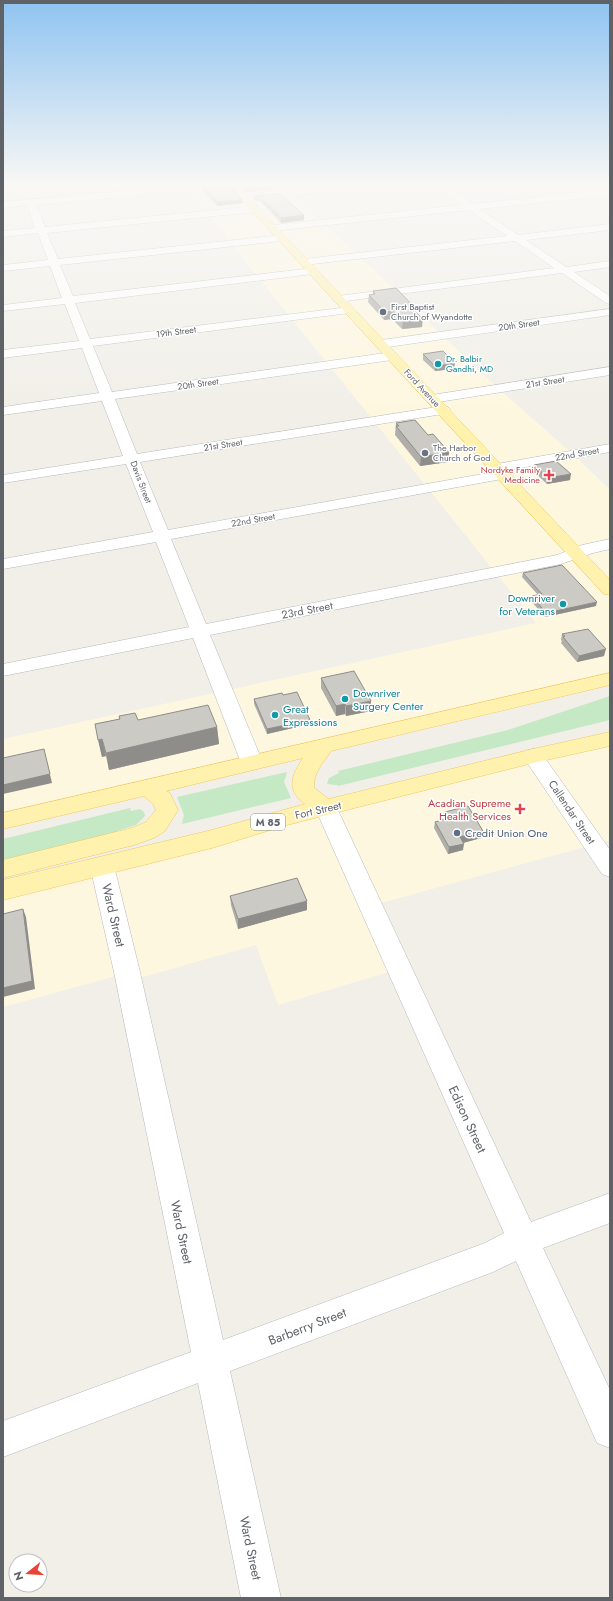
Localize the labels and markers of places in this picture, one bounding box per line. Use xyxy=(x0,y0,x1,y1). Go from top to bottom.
place label: First Baptist Church of Wyandotte xyxy=(391,300,473,323)
marker: First Baptist Church of Wyandotte xyxy=(378,307,388,317)
place label: Dr. Balbir Gandhi, MD xyxy=(446,352,493,375)
marker: Dr. Balbir Gandhi, MD xyxy=(433,359,443,369)
place label: The Harbor Church of God xyxy=(433,441,491,464)
marker: The Harbor Church of God xyxy=(420,448,430,458)
place label: Nordyke Family Medicine xyxy=(481,463,540,486)
marker: Nordyke Family Medicine xyxy=(543,469,555,481)
place label: Downriver for Veterans xyxy=(499,590,556,619)
marker: Downriver for Veterans xyxy=(558,599,568,609)
place label: Downriver Surgery Center xyxy=(353,685,424,714)
marker: Downriver Surgery Center xyxy=(340,694,350,704)
place label: Great Expressions xyxy=(283,701,338,730)
marker: Great Expressions xyxy=(270,710,280,720)
place label: Acadian Supreme Health Services xyxy=(428,795,512,824)
marker: Acadian Supreme Health Services xyxy=(514,803,526,815)
place label: Credit Union One xyxy=(465,825,548,841)
marker: Credit Union One xyxy=(452,828,462,838)

